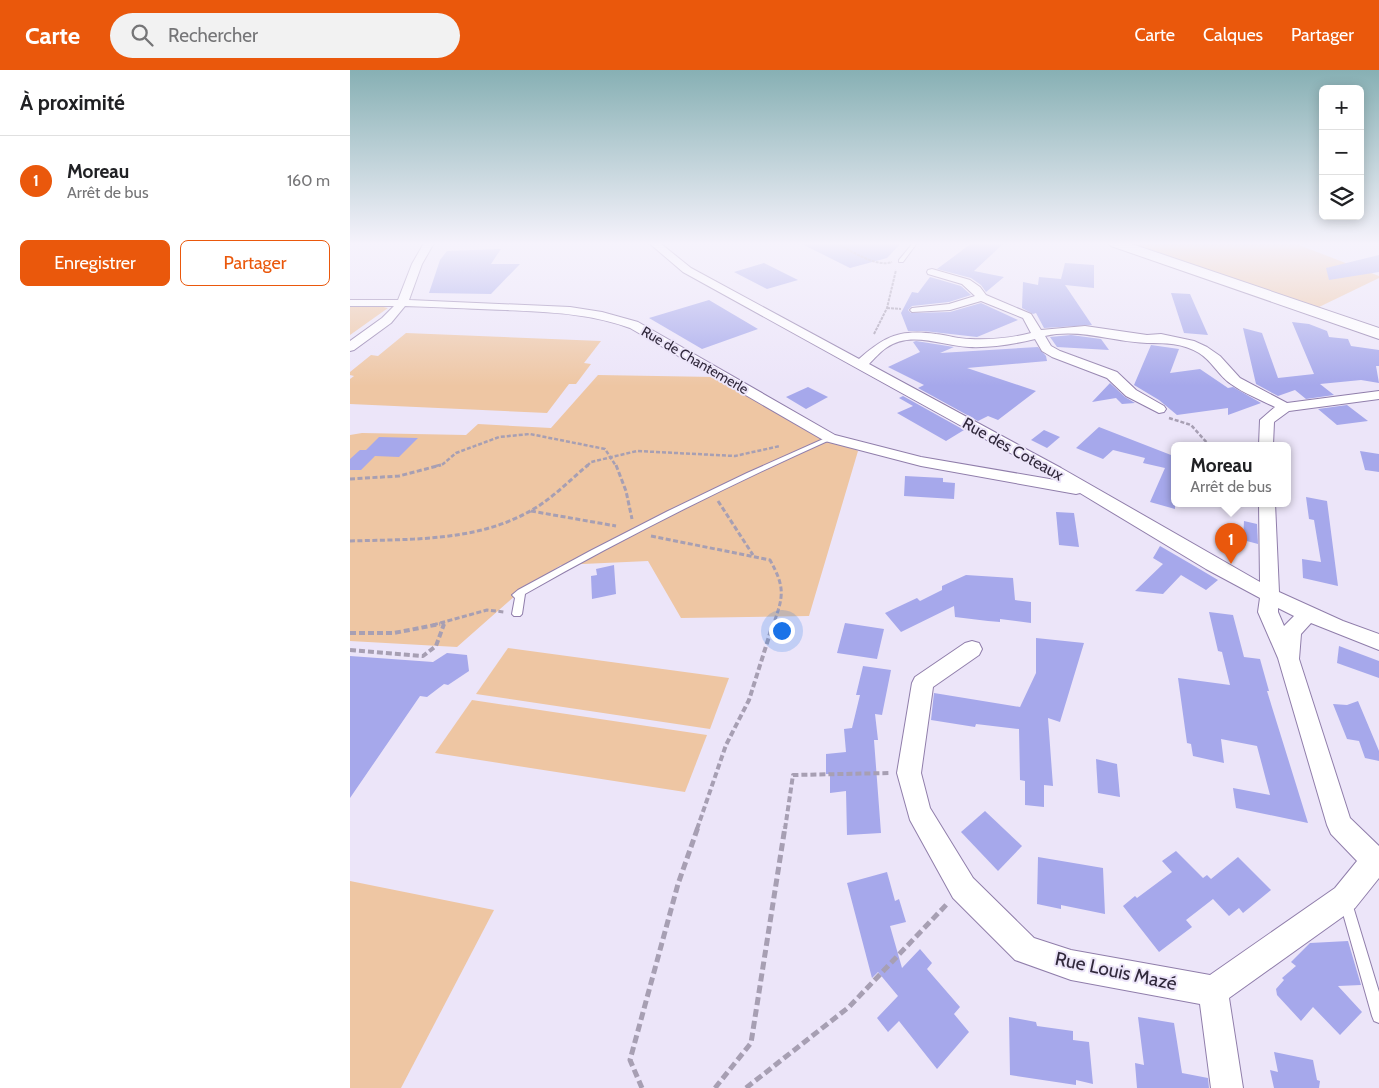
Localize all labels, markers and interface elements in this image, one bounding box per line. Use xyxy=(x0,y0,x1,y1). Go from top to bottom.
search box xyxy=(110,13,460,58)
text: Carte xyxy=(25,21,80,50)
icon: search xyxy=(128,21,156,49)
text: Rechercher xyxy=(168,24,258,47)
text: Carte xyxy=(1134,24,1175,46)
text: Calques xyxy=(1203,24,1263,46)
text: Partager xyxy=(1291,24,1354,46)
map controls xyxy=(1319,85,1364,220)
button: + xyxy=(1319,85,1364,130)
text: À proximité xyxy=(20,90,125,115)
button: − xyxy=(1319,130,1364,175)
text: Moreau xyxy=(67,160,129,183)
text: 1 xyxy=(33,171,39,190)
text: 160 m xyxy=(287,171,330,190)
button: layers xyxy=(1319,175,1364,220)
text: Arrêt de bus xyxy=(67,183,149,202)
button: Enregistrer xyxy=(20,240,170,286)
button: Partager xyxy=(180,240,330,286)
street label: Rue de Chantemerle xyxy=(638,322,752,398)
street label: Rue des Coteaux xyxy=(959,413,1067,485)
popup xyxy=(1171,442,1291,507)
text: Moreau xyxy=(1190,454,1252,477)
text: Arrêt de bus xyxy=(1190,477,1272,496)
pin: 1 xyxy=(1215,523,1247,564)
your location xyxy=(769,618,795,644)
street label: Rue Louis Mazé xyxy=(1053,947,1179,995)

